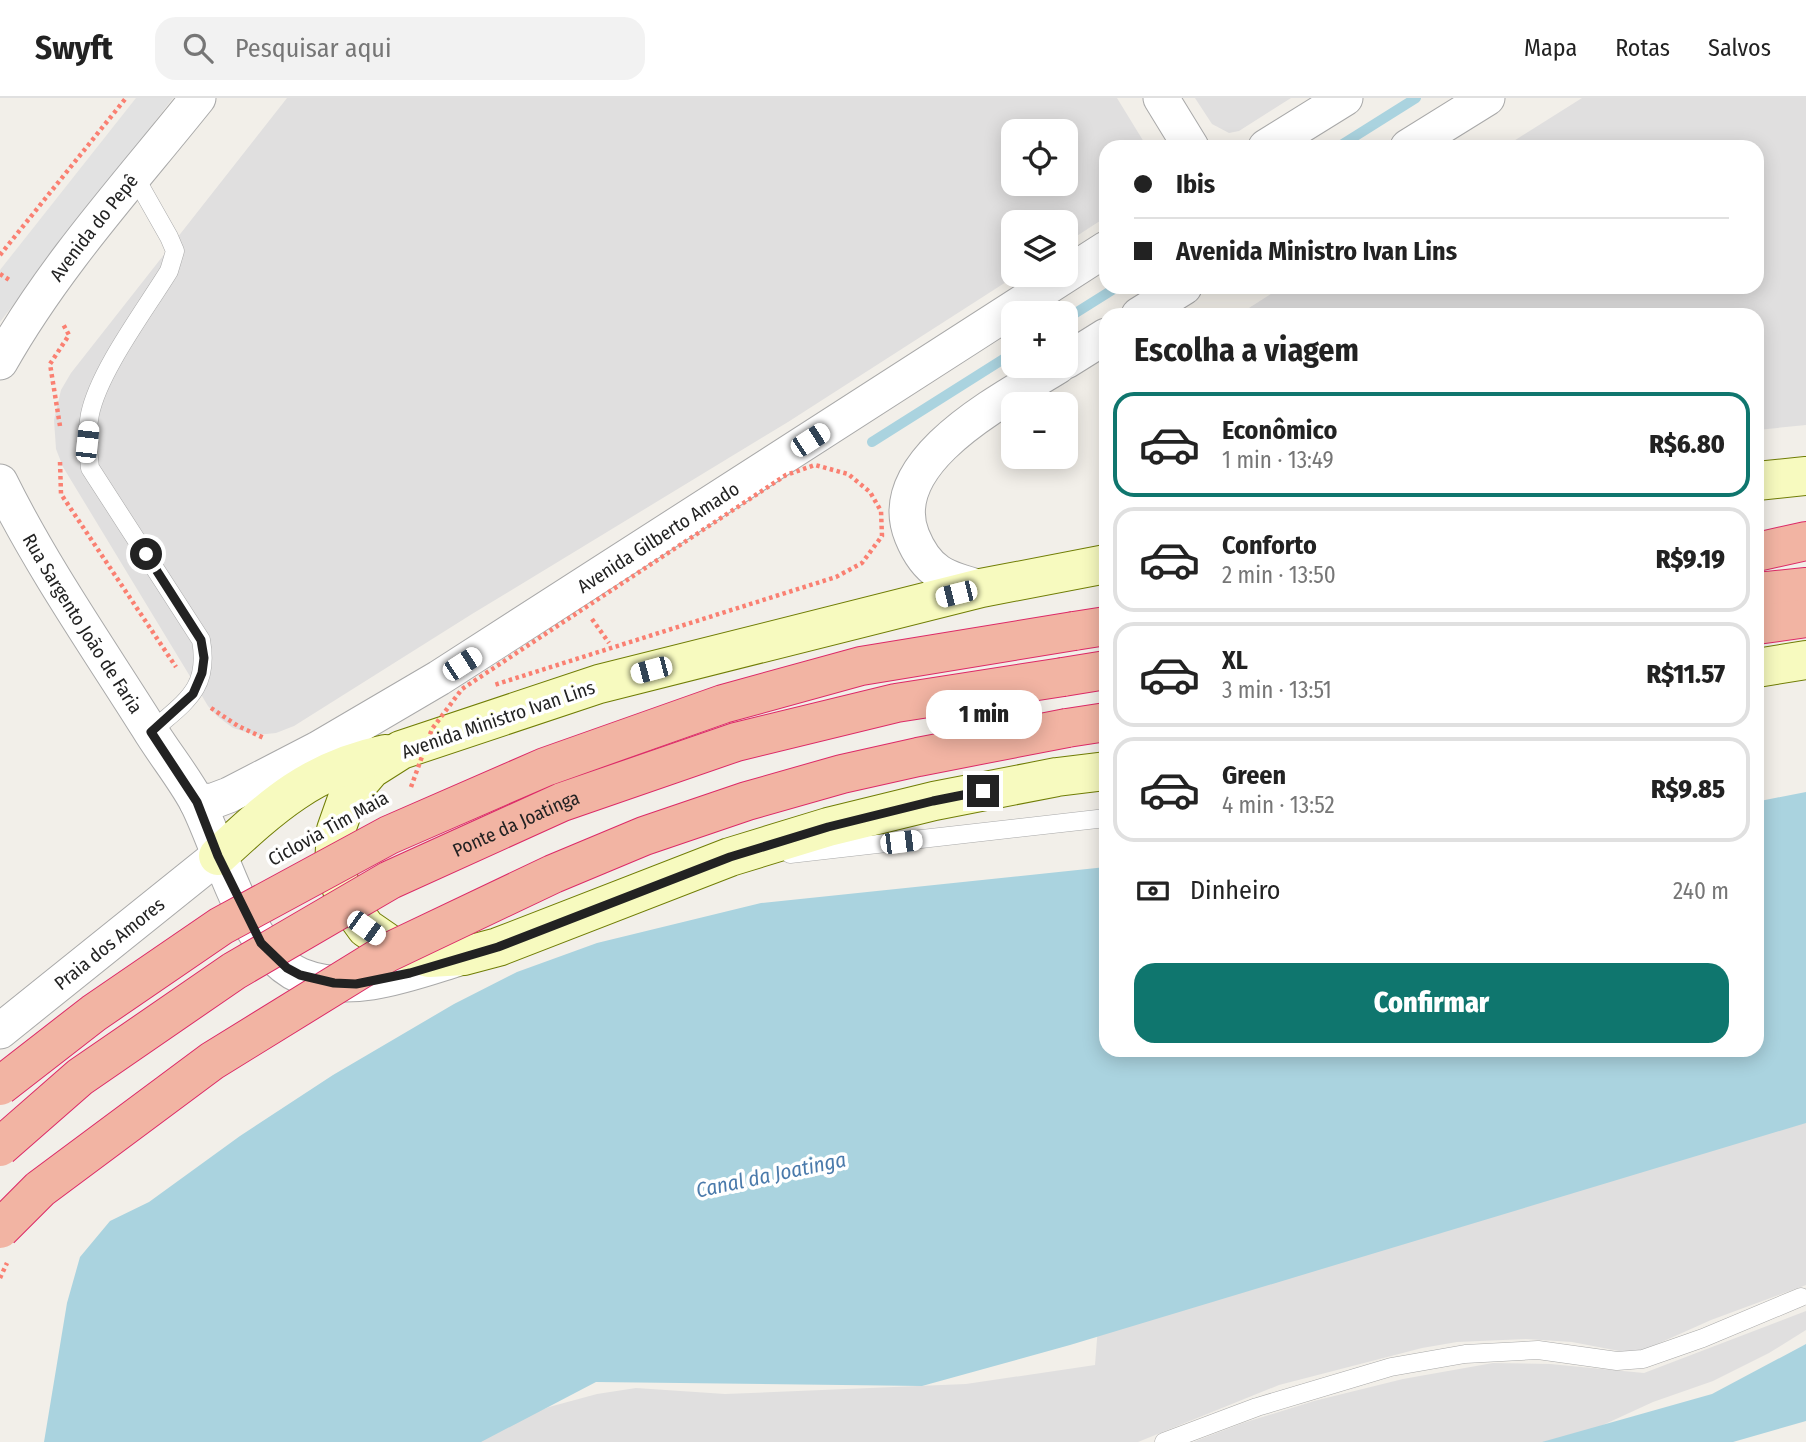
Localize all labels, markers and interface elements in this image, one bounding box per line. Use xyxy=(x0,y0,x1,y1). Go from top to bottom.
search box xyxy=(155,17,645,80)
text: Swyft xyxy=(35,28,113,68)
icon: search xyxy=(179,29,217,67)
text: Pesquisar aqui xyxy=(235,33,392,64)
text: Mapa xyxy=(1524,34,1577,62)
text: Rotas xyxy=(1615,34,1670,62)
text: Salvos xyxy=(1708,34,1771,62)
map controls xyxy=(1001,119,1078,469)
button: locate xyxy=(1001,119,1078,196)
text: Ibis xyxy=(1176,169,1215,200)
street label: Avenida do Pepê xyxy=(45,170,143,286)
button: layers xyxy=(1001,210,1078,287)
text: Avenida Ministro Ivan Lins xyxy=(1176,236,1457,267)
button: + xyxy=(1001,301,1078,378)
text: Escolha a viagem xyxy=(1134,331,1359,369)
button: − xyxy=(1001,392,1078,469)
icon: car xyxy=(1138,413,1201,476)
text: Econômico xyxy=(1222,415,1337,446)
car xyxy=(75,420,100,464)
car xyxy=(787,420,834,460)
text: R$6.80 xyxy=(1649,429,1725,460)
text: 1 min · 13:49 xyxy=(1222,446,1334,474)
street label: Avenida Gilberto Amado xyxy=(573,477,744,598)
icon: car xyxy=(1138,528,1201,591)
street label: Rua Sargento João de Faria xyxy=(18,530,147,718)
text: Conforto xyxy=(1222,530,1317,561)
route start xyxy=(130,538,162,570)
text: R$9.19 xyxy=(1656,544,1725,575)
text: 2 min · 13:50 xyxy=(1222,561,1336,589)
car xyxy=(934,579,979,609)
icon: car xyxy=(1138,643,1201,706)
car xyxy=(439,644,486,684)
text: XL xyxy=(1222,645,1248,676)
car xyxy=(628,654,675,686)
text: R$11.57 xyxy=(1646,659,1725,690)
street label: Avenida Ministro Ivan Lins xyxy=(399,676,598,763)
text: 3 min · 13:51 xyxy=(1222,676,1332,704)
callout: 1 min xyxy=(925,690,1041,738)
text: 1 min xyxy=(959,700,1009,728)
icon: car xyxy=(1138,758,1201,821)
text: Green xyxy=(1222,760,1286,791)
text: R$9.85 xyxy=(1651,774,1725,805)
route end xyxy=(967,775,999,807)
street label: Ciclovia Tim Maia xyxy=(264,786,392,871)
street label: Ponte da Joatinga xyxy=(449,786,582,862)
text: 4 min · 13:52 xyxy=(1222,791,1335,819)
car xyxy=(879,829,924,855)
icon: cash xyxy=(1134,872,1172,910)
text: Dinheiro xyxy=(1190,875,1280,906)
text: 240 m xyxy=(1673,877,1729,905)
street label: Praia dos Amores xyxy=(50,893,169,995)
car xyxy=(343,907,390,949)
button: Confirmar xyxy=(1134,963,1729,1043)
water label: Canal da Joatinga xyxy=(694,1146,848,1204)

